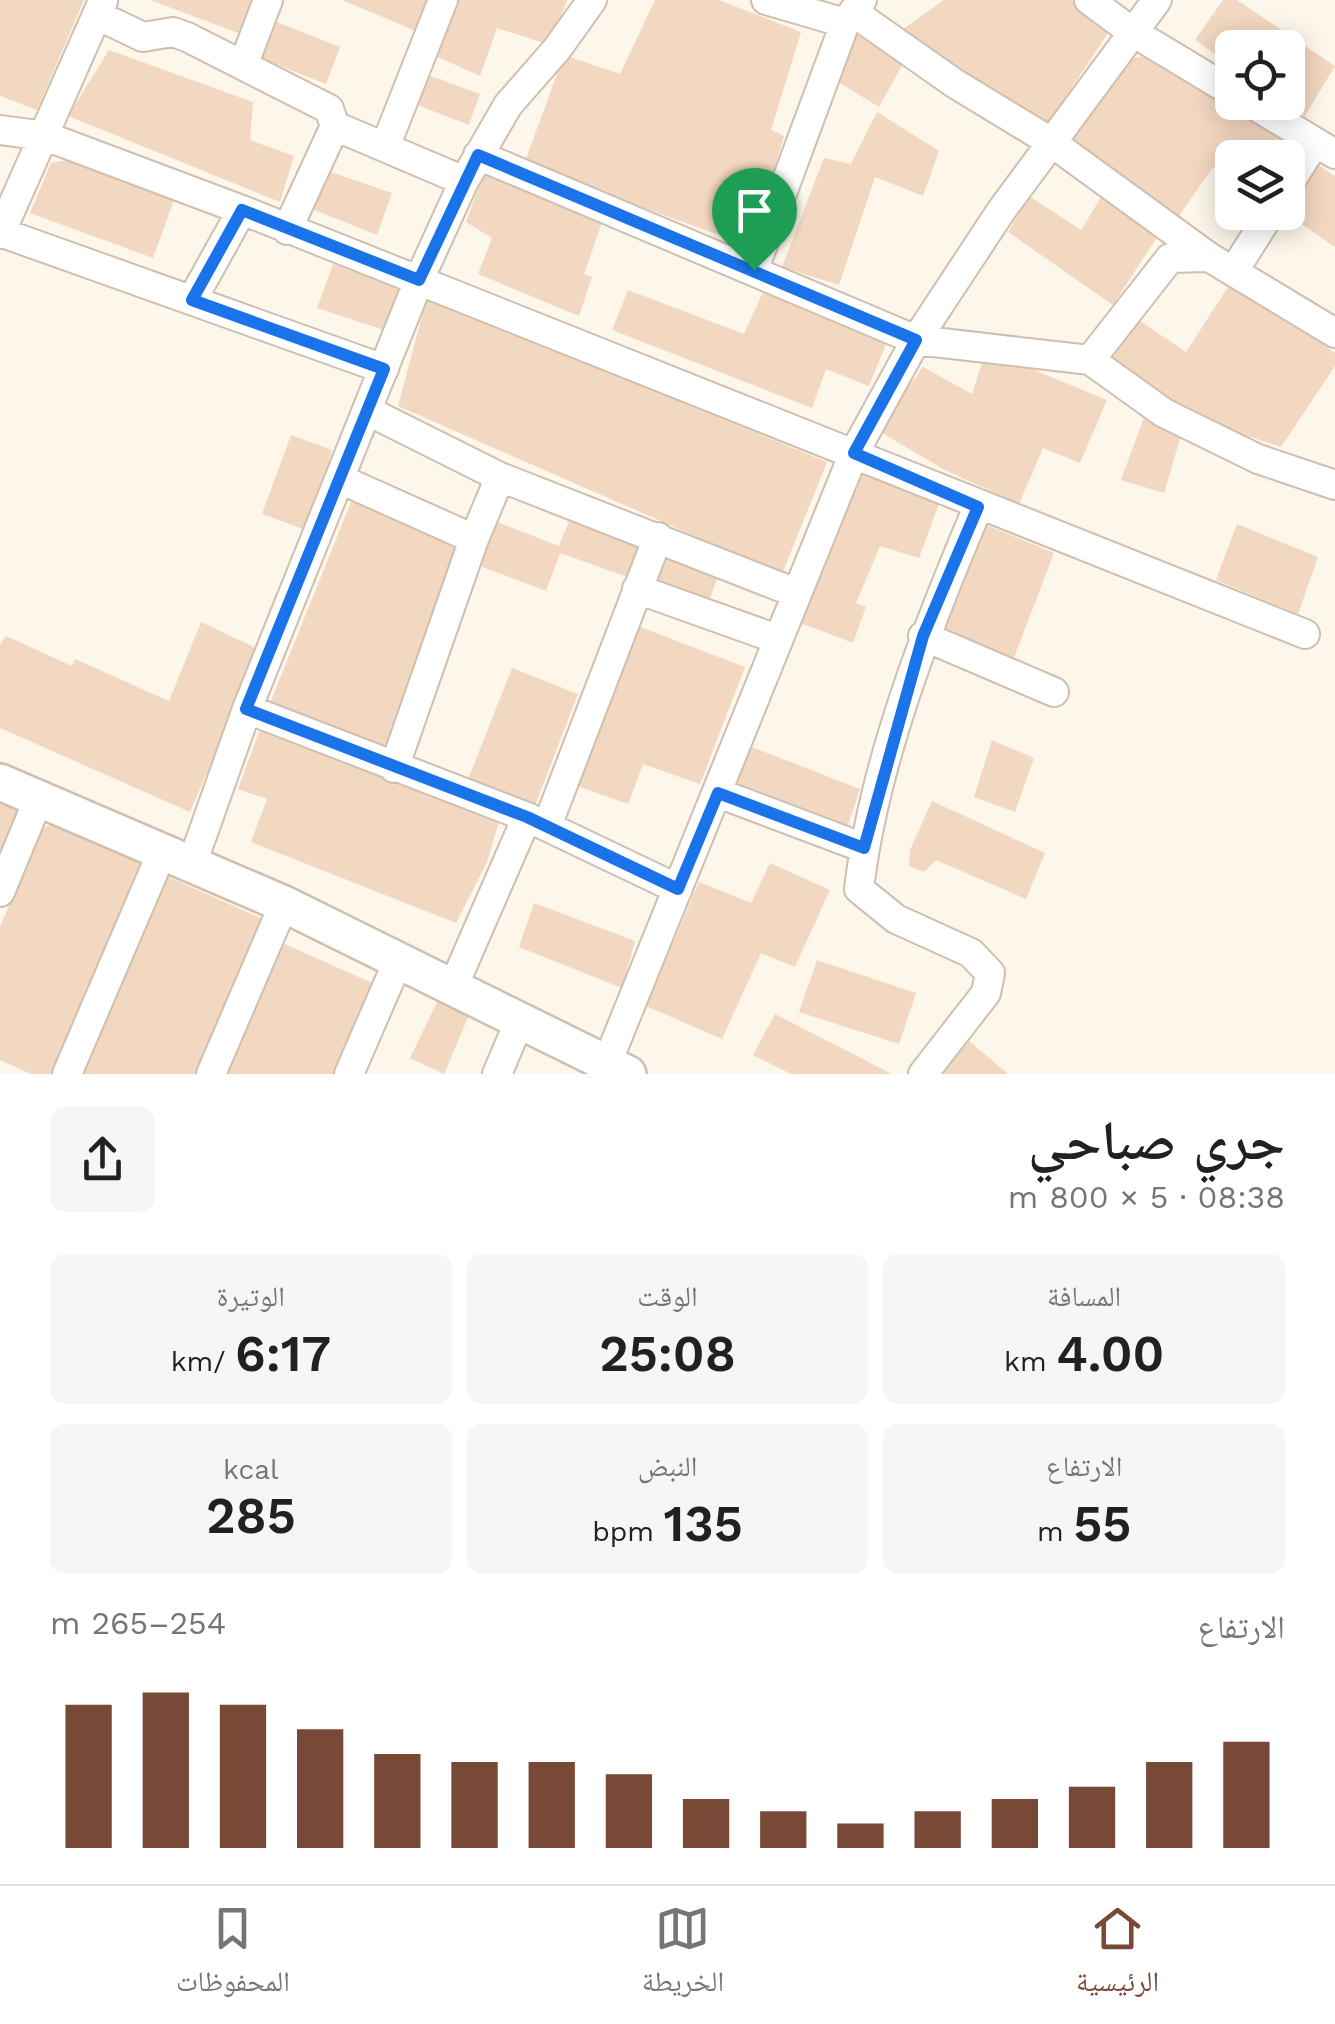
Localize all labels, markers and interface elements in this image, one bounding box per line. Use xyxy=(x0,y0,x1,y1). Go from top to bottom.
map controls xyxy=(1215,30,1305,230)
button: locate xyxy=(1215,30,1305,120)
button: layers xyxy=(1215,140,1305,230)
pin xyxy=(712,168,797,271)
icon: arrive xyxy=(727,183,782,238)
button: share xyxy=(50,1107,155,1212)
text: جري صباحي xyxy=(1028,1108,1285,1172)
text: 08:38 · 5 × 800 m xyxy=(1008,1178,1285,1216)
text: الوتيرة xyxy=(217,1280,285,1313)
text: الوقت xyxy=(637,1280,698,1313)
text: المسافة xyxy=(1047,1280,1121,1313)
text: 6:17 xyxy=(235,1324,331,1383)
text: 25:08 xyxy=(599,1324,736,1383)
text: 4.00 xyxy=(1056,1324,1164,1383)
text: /km xyxy=(171,1345,235,1378)
text: km xyxy=(1004,1345,1056,1378)
text: النبض xyxy=(638,1450,697,1483)
text: الارتفاع xyxy=(1046,1450,1122,1483)
text: kcal xyxy=(223,1453,279,1486)
text: 285 xyxy=(206,1486,296,1545)
text: 135 xyxy=(664,1494,743,1553)
text: 55 xyxy=(1073,1494,1131,1553)
text: bpm xyxy=(592,1515,664,1548)
text: m xyxy=(1037,1515,1073,1548)
text: 254–265 m xyxy=(50,1604,226,1642)
text: الارتفاع xyxy=(1198,1608,1285,1646)
tab: المحفوظات xyxy=(176,1901,290,2009)
tab: الخريطة xyxy=(642,1901,724,2009)
tab: الرئيسية xyxy=(1076,1901,1159,2009)

